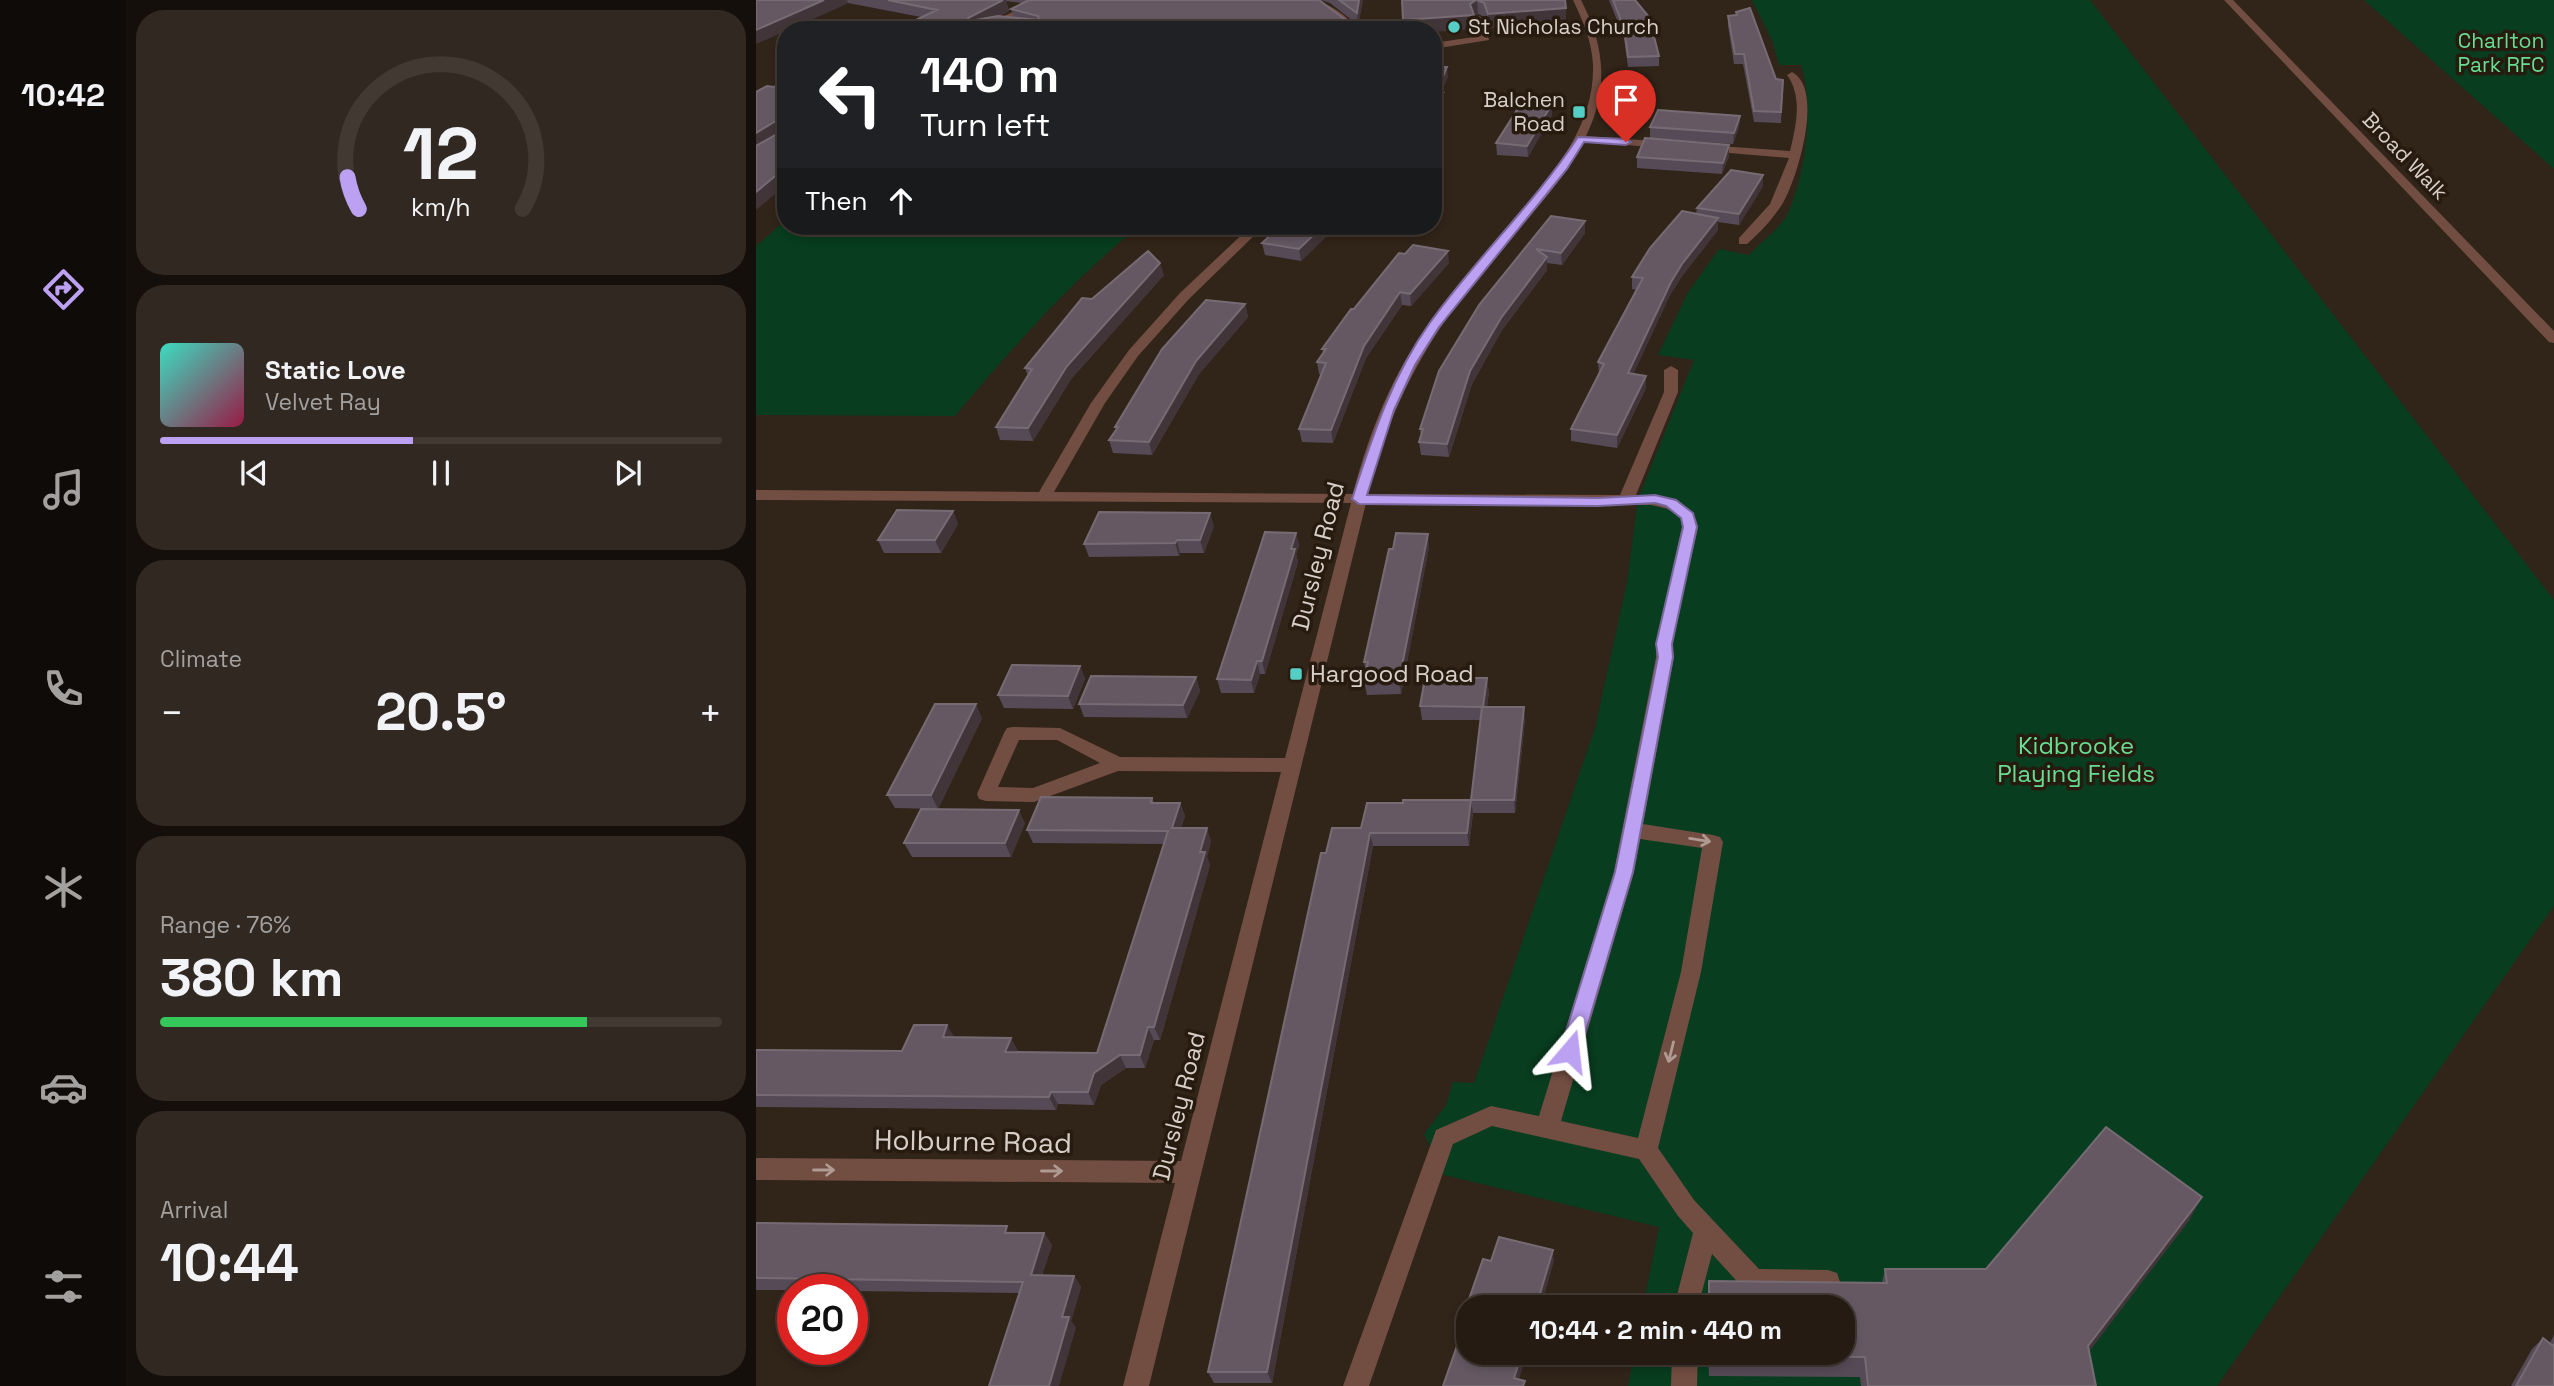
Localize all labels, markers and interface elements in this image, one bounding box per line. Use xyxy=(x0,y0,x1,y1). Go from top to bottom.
place label: St Nicholas Church xyxy=(1468,13,1659,40)
marker: St Nicholas Church xyxy=(1446,19,1462,35)
park label: Charlton Park RFC xyxy=(2458,27,2545,78)
text: 140 m xyxy=(920,44,1059,106)
icon: left xyxy=(805,49,896,140)
pin xyxy=(1596,70,1656,142)
text: 10:42 xyxy=(21,75,105,115)
icon: arrive xyxy=(1607,81,1645,119)
place label: Balchen Road xyxy=(1483,86,1565,137)
marker: Balchen Road xyxy=(1571,104,1587,120)
text: Turn left xyxy=(920,105,1050,145)
street label: Broad Walk xyxy=(2357,106,2454,205)
text: 12 xyxy=(403,107,479,200)
icon: ahead xyxy=(882,182,920,220)
text: Then xyxy=(805,184,868,218)
text: km/h xyxy=(411,190,471,222)
icon: directions xyxy=(39,265,88,314)
text: Static Love xyxy=(265,353,406,387)
text: Velvet Ray xyxy=(265,387,381,417)
icon: previous xyxy=(235,454,273,492)
icon: pause xyxy=(422,454,460,492)
icon: next xyxy=(609,454,647,492)
icon: music xyxy=(39,465,88,514)
street label: Dursley Road xyxy=(1284,478,1351,633)
text: Climate xyxy=(160,644,242,674)
place label: Hargood Road xyxy=(1310,658,1474,689)
icon: phone xyxy=(39,664,88,713)
marker: Hargood Road xyxy=(1288,666,1304,682)
text: 20.5° xyxy=(375,679,507,745)
text: − xyxy=(160,689,184,737)
text: + xyxy=(698,689,722,737)
park label: Kidbrooke Playing Fields xyxy=(1997,730,2155,789)
one-way arrow xyxy=(1688,834,1711,847)
icon: climate xyxy=(39,863,88,912)
text: Range · 76% xyxy=(160,910,291,940)
text: 380 km xyxy=(160,945,343,1011)
position arrow xyxy=(1533,1014,1607,1088)
street label: Dursley Road xyxy=(1145,1028,1212,1183)
one-way arrow xyxy=(1664,1040,1677,1063)
icon: car xyxy=(39,1063,88,1112)
street label: Holburne Road xyxy=(874,1121,1072,1161)
one-way arrow xyxy=(812,1163,835,1176)
one-way arrow xyxy=(1040,1164,1063,1178)
text: Arrival xyxy=(160,1195,228,1225)
text: 10:44 xyxy=(160,1230,299,1296)
icon: filters xyxy=(39,1262,88,1311)
speed limit sign: 20 xyxy=(777,1274,868,1365)
text: 10:44 · 2 min · 440 m xyxy=(1529,1313,1782,1347)

